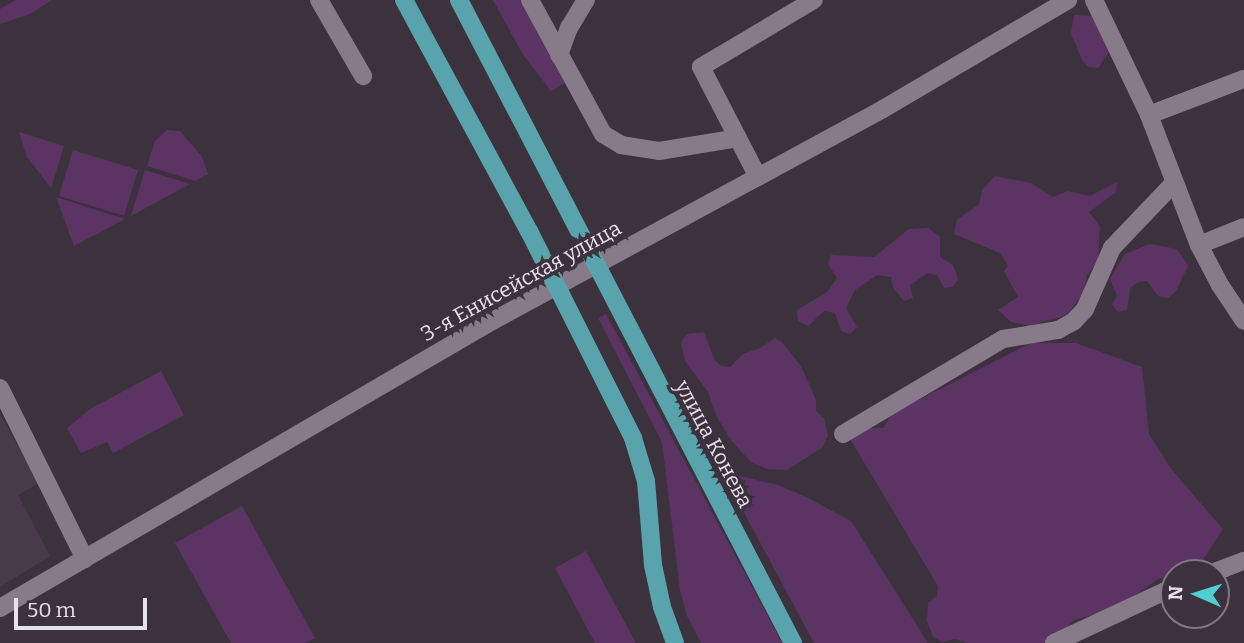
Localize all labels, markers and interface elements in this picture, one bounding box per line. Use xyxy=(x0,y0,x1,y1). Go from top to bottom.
street label: 3-я Енисейская улица xyxy=(416,215,626,347)
street label: улица Конева xyxy=(670,376,758,512)
north arrow xyxy=(1160,559,1230,629)
scale bar xyxy=(18,584,150,628)
text: N xyxy=(1164,585,1187,601)
text: 50 m xyxy=(27,597,76,623)

